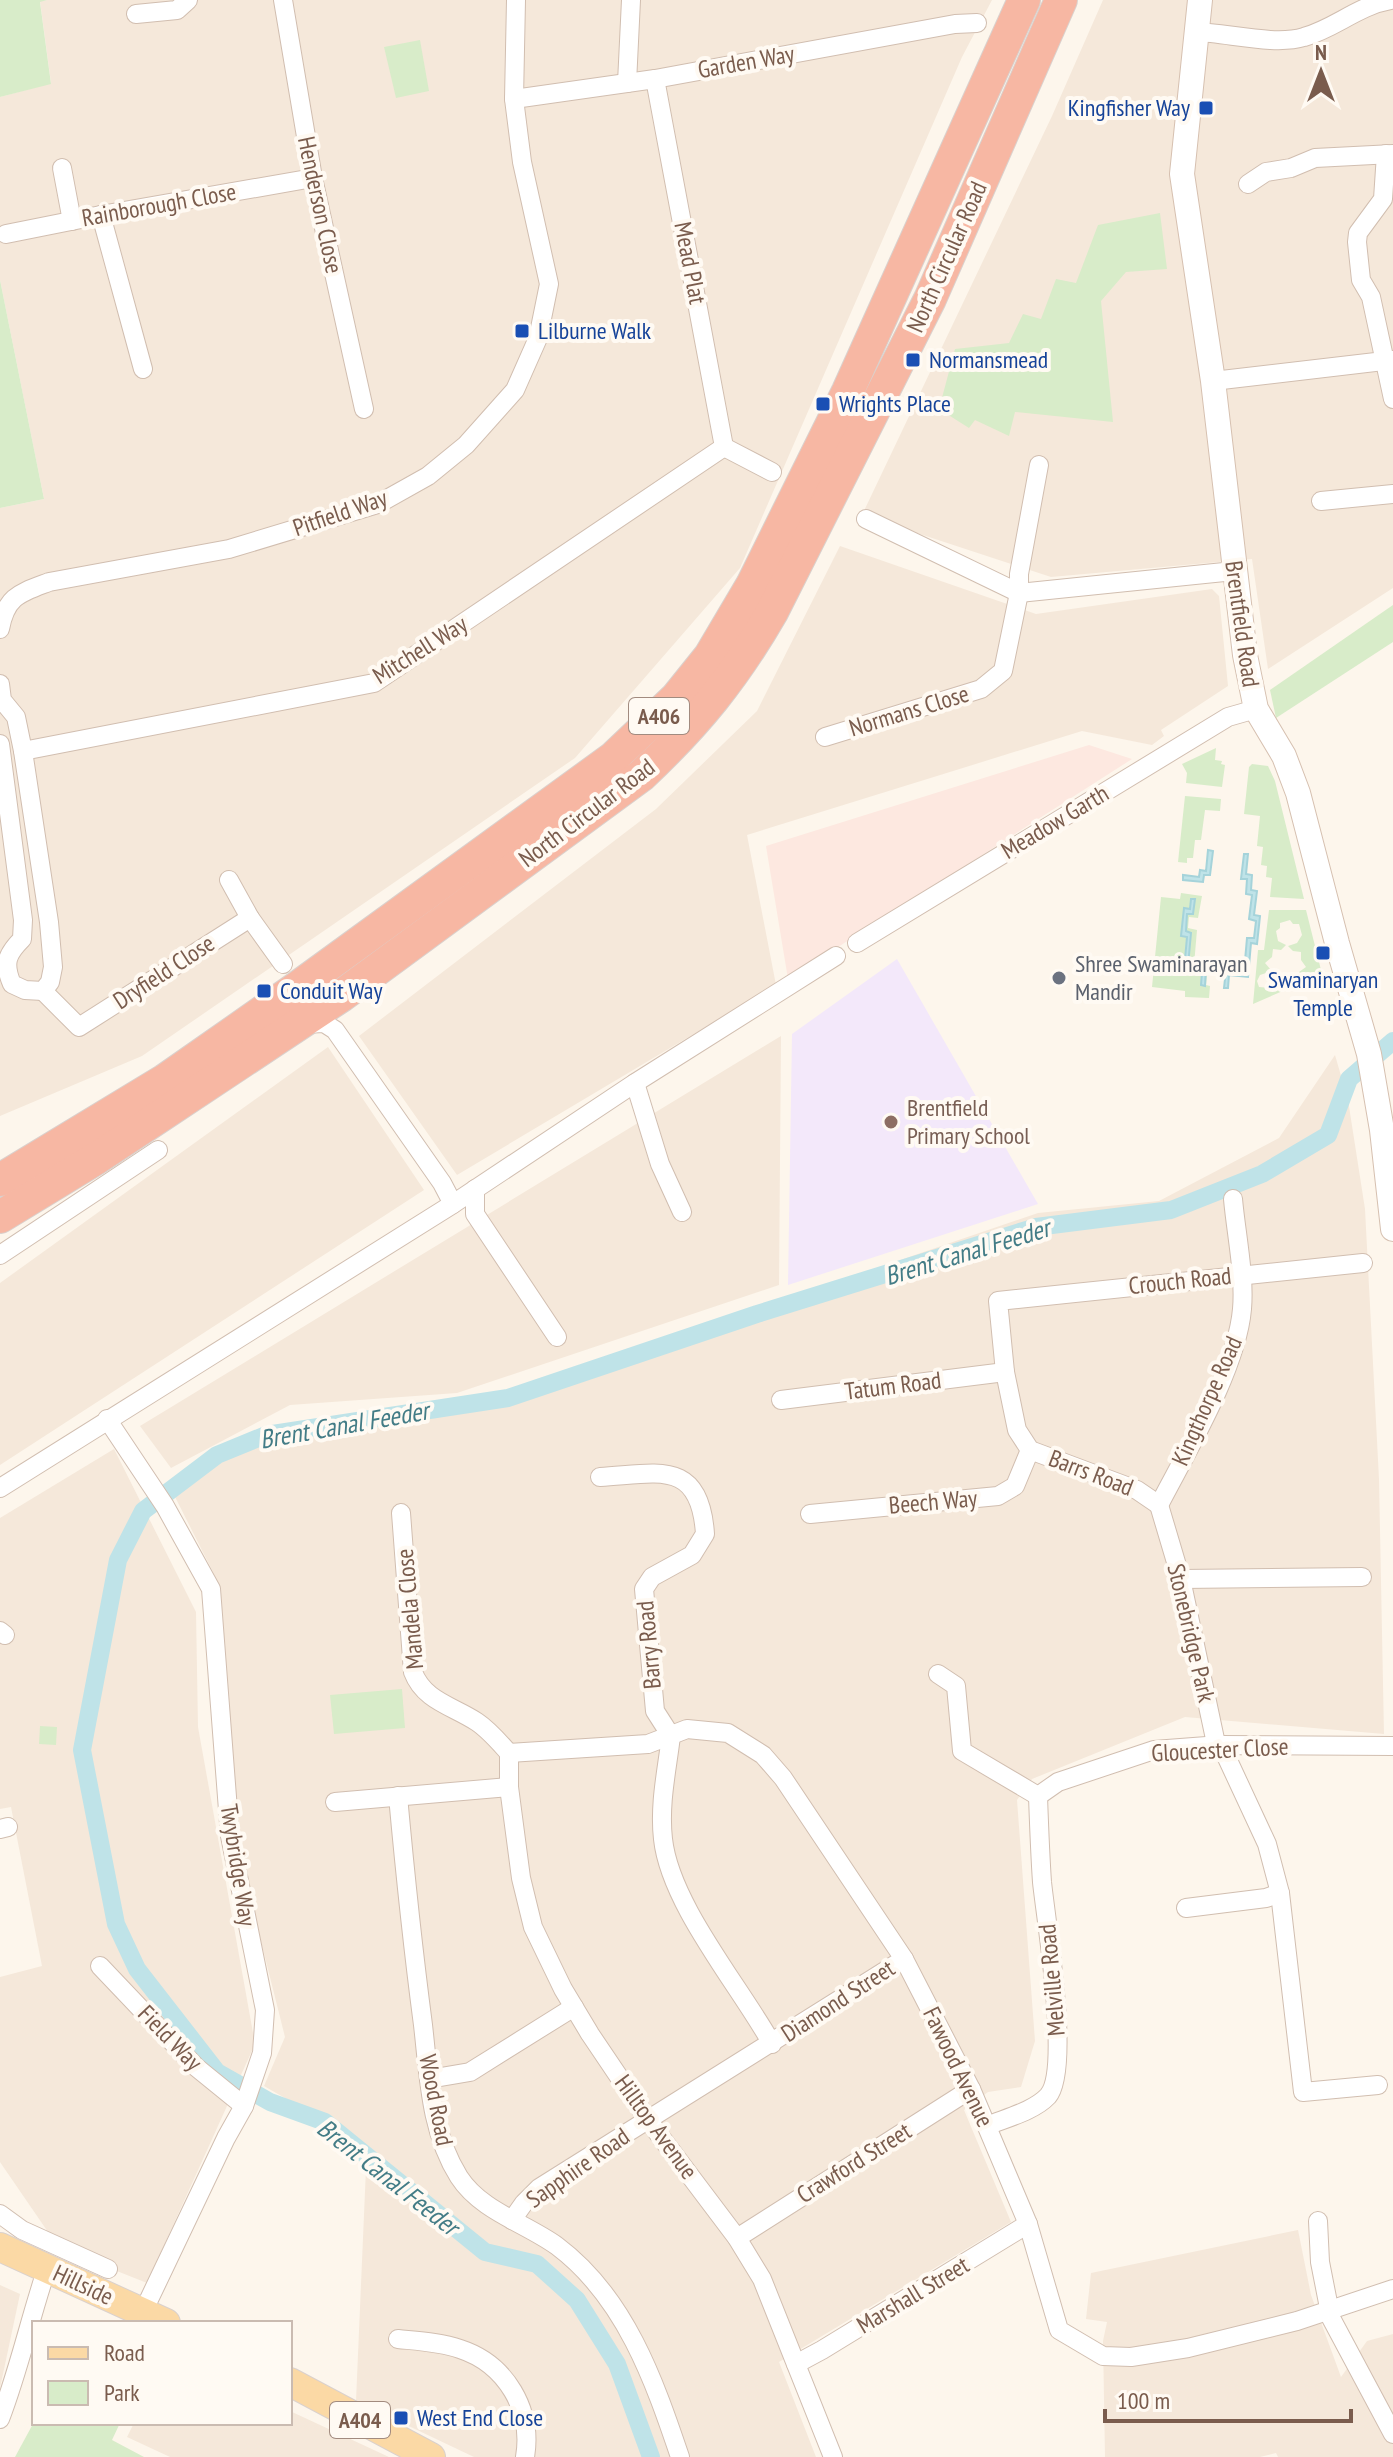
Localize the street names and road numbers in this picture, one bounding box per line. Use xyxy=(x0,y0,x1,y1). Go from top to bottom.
street label: Garden Way xyxy=(695,38,797,85)
street label: Henderson Close xyxy=(291,134,350,276)
street label: Rainborough Close xyxy=(79,176,238,233)
street label: North Circular Road xyxy=(899,176,994,337)
street label: Mead Plat xyxy=(667,219,714,307)
street label: Pitfield Way xyxy=(289,482,391,543)
street label: Brentfield Road xyxy=(1218,559,1267,689)
street label: Mitchell Way xyxy=(367,608,473,691)
street label: Normans Close xyxy=(845,678,973,743)
road number: A406 xyxy=(629,698,689,734)
street label: North Circular Road xyxy=(513,751,661,874)
street label: Meadow Garth xyxy=(995,777,1114,866)
street label: Dryfield Close xyxy=(107,927,220,1016)
street label: Crouch Road xyxy=(1127,1260,1233,1301)
street label: Kingthorpe Road xyxy=(1164,1331,1249,1470)
street label: Tatum Road xyxy=(843,1364,943,1407)
street label: Barrs Road xyxy=(1044,1442,1138,1503)
street label: Beech Way xyxy=(888,1482,978,1521)
street label: Mandela Close xyxy=(389,1547,430,1671)
street label: Stonebridge Park xyxy=(1161,1561,1223,1706)
street label: Barry Road xyxy=(629,1600,668,1690)
street label: Gloucester Close xyxy=(1151,1730,1289,1769)
street label: Twybridge Way xyxy=(214,1802,263,1928)
street label: Melville Road xyxy=(1031,1923,1072,2037)
street label: Diamond Street xyxy=(775,1952,901,2049)
street label: Field Way xyxy=(132,1998,209,2077)
street label: Fawood Avenue xyxy=(916,2002,1001,2132)
street label: Wood Road xyxy=(412,2052,461,2148)
street label: Hilltop Avenue xyxy=(608,2068,705,2185)
street label: Crawford Street xyxy=(791,2115,917,2210)
street label: Sapphire Road xyxy=(520,2121,635,2214)
street label: Marshall Street xyxy=(851,2249,975,2340)
street label: Hillside xyxy=(48,2257,118,2312)
road number: A404 xyxy=(330,2402,390,2438)

